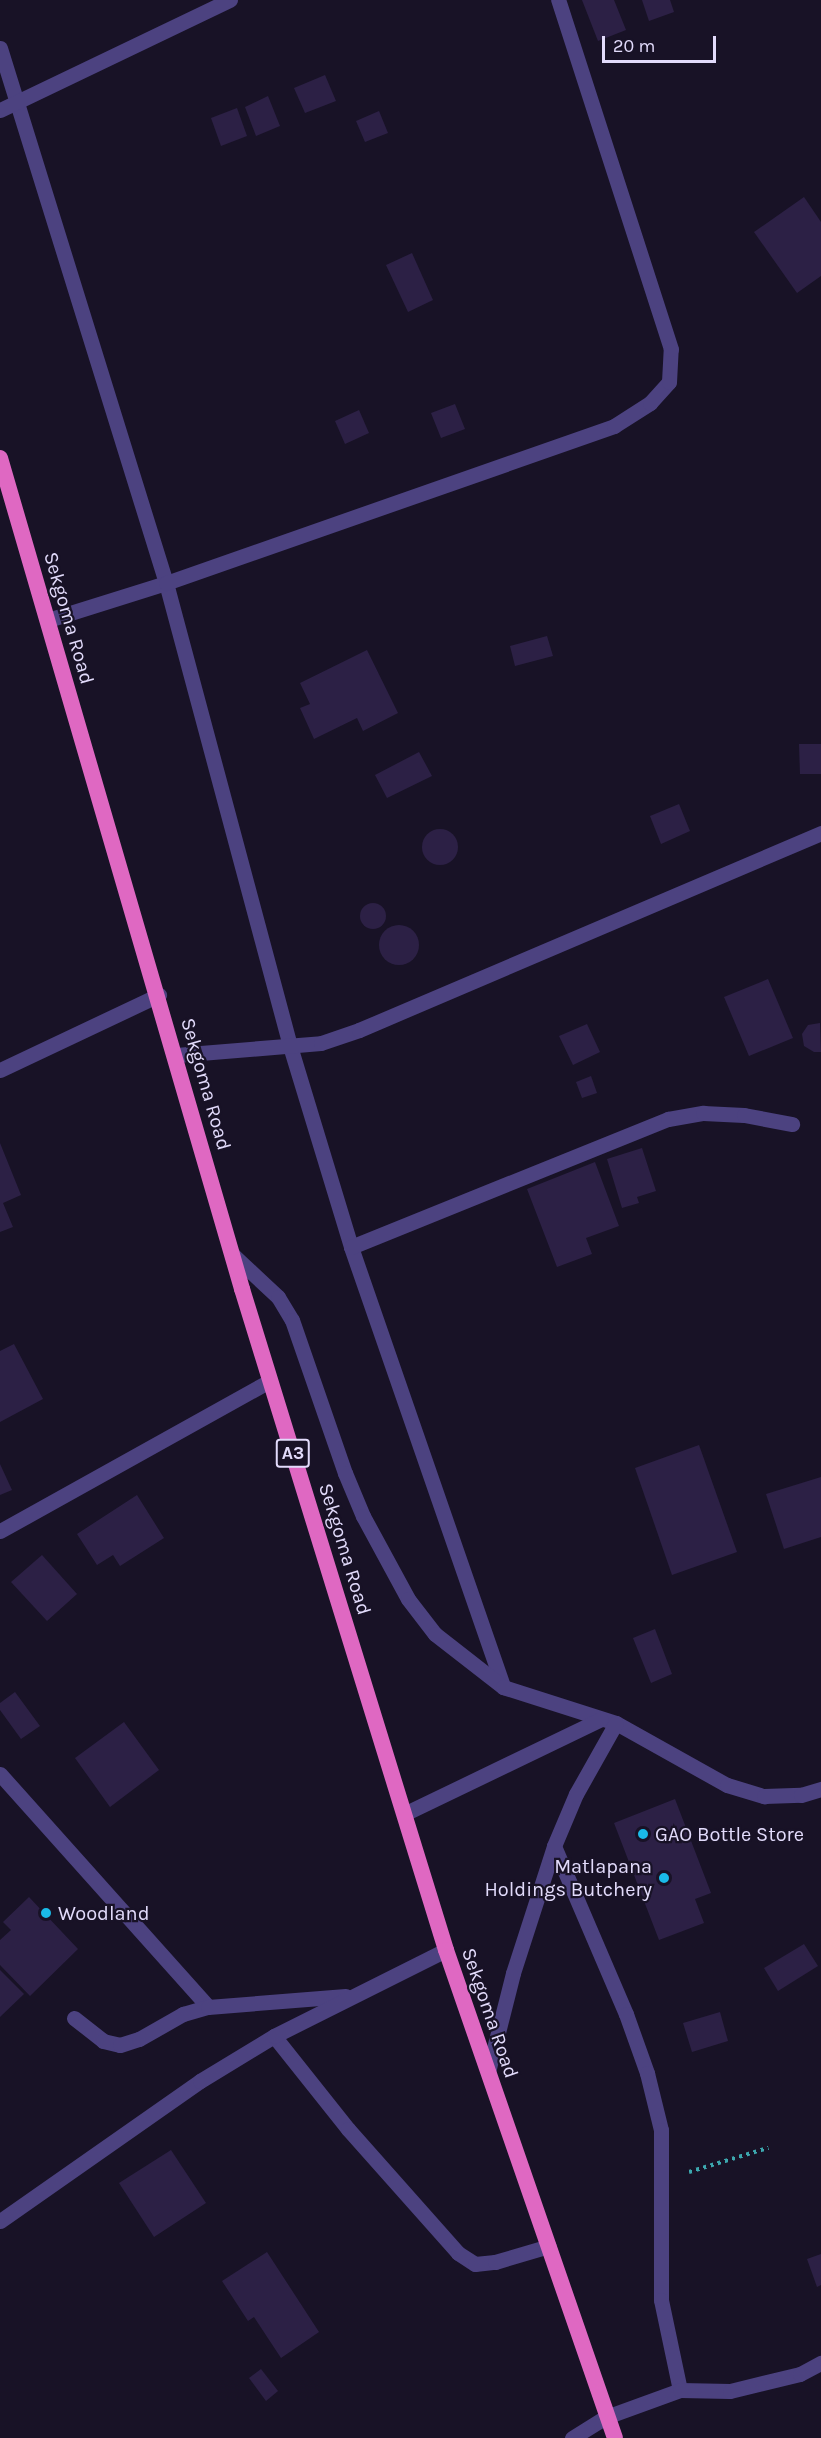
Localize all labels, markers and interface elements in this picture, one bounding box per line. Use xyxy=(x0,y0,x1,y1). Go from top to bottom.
scale bar xyxy=(605,24,719,62)
text: 20 m xyxy=(613,35,655,57)
street label: Sekgoma Road xyxy=(39,549,99,687)
street label: Sekgoma Road xyxy=(176,1015,236,1153)
road number: A3 xyxy=(275,1438,311,1468)
street label: Sekgoma Road xyxy=(314,1480,376,1618)
place label: GAO Bottle Store xyxy=(655,1822,804,1846)
marker: GAO Bottle Store xyxy=(636,1827,650,1841)
place label: Matlapana Holdings Butchery xyxy=(484,1854,652,1901)
marker: Matlapana Holdings Butchery xyxy=(657,1871,671,1885)
place label: Woodland xyxy=(58,1901,149,1925)
marker: Woodland xyxy=(39,1906,53,1920)
street label: Sekgoma Road xyxy=(456,1945,524,2081)

